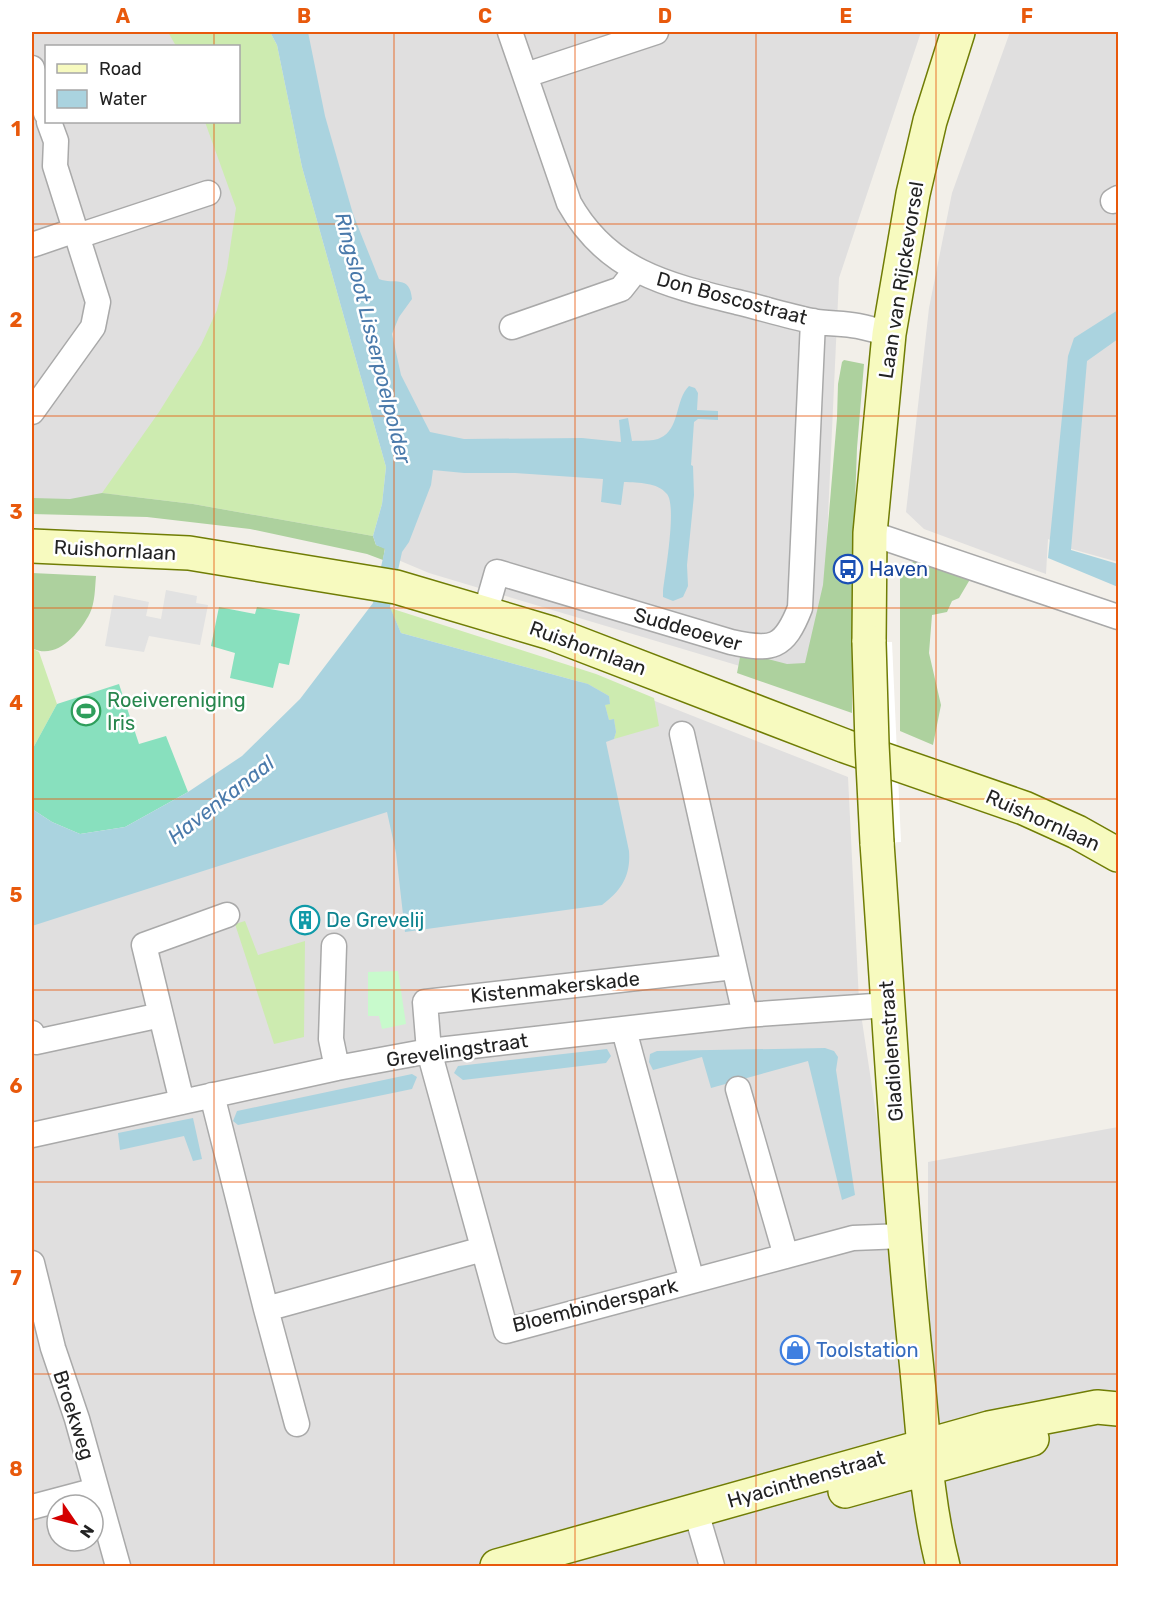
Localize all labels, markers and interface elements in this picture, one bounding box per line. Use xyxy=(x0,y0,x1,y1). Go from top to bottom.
text: A xyxy=(116,4,131,28)
text: B xyxy=(297,4,311,28)
text: C xyxy=(478,4,492,28)
text: D xyxy=(658,4,672,28)
text: E xyxy=(840,4,852,28)
text: F xyxy=(1021,4,1033,28)
legend xyxy=(45,45,240,123)
text: Road xyxy=(99,58,142,80)
text: Water xyxy=(99,88,147,110)
text: 1 xyxy=(11,117,21,141)
street label: Laan van Rijckevorsel xyxy=(874,180,928,380)
water label: Ringsloot Lisserpoelpolder xyxy=(330,210,417,467)
street label: Don Boscostraat xyxy=(654,266,810,330)
text: 2 xyxy=(10,308,23,332)
text: 3 xyxy=(9,500,23,524)
street label: Ruishornlaan xyxy=(53,535,177,565)
bus stop icon: Haven xyxy=(832,553,864,585)
place label: Haven xyxy=(869,557,928,581)
street label: Suddeoever xyxy=(631,602,745,656)
street label: Ruishornlaan xyxy=(526,616,650,680)
place label: Roeivereniging Iris xyxy=(107,688,246,735)
text: 4 xyxy=(9,691,23,715)
sports icon: Roeivereniging Iris xyxy=(70,695,102,727)
water label: Havenkanaal xyxy=(162,750,280,849)
street label: Ruishornlaan xyxy=(982,784,1104,856)
text: 5 xyxy=(10,883,23,907)
building icon: De Grevelij xyxy=(289,904,321,936)
place label: De Grevelij xyxy=(326,908,424,932)
street label: Kistenmakerskade xyxy=(469,966,641,1008)
street label: Gladiolenstraat xyxy=(874,980,908,1122)
street label: Grevelingstraat xyxy=(385,1028,530,1072)
text: 6 xyxy=(9,1074,23,1098)
text: 7 xyxy=(10,1266,22,1290)
street label: Bloembinderspark xyxy=(510,1273,681,1337)
shop icon: Toolstation xyxy=(779,1334,811,1366)
place label: Toolstation xyxy=(816,1338,919,1362)
street label: Broekweg xyxy=(48,1367,100,1463)
street label: Hyacinthenstraat xyxy=(725,1445,888,1513)
text: 8 xyxy=(9,1457,23,1481)
north arrow xyxy=(45,1493,105,1553)
text: N xyxy=(76,1521,98,1541)

